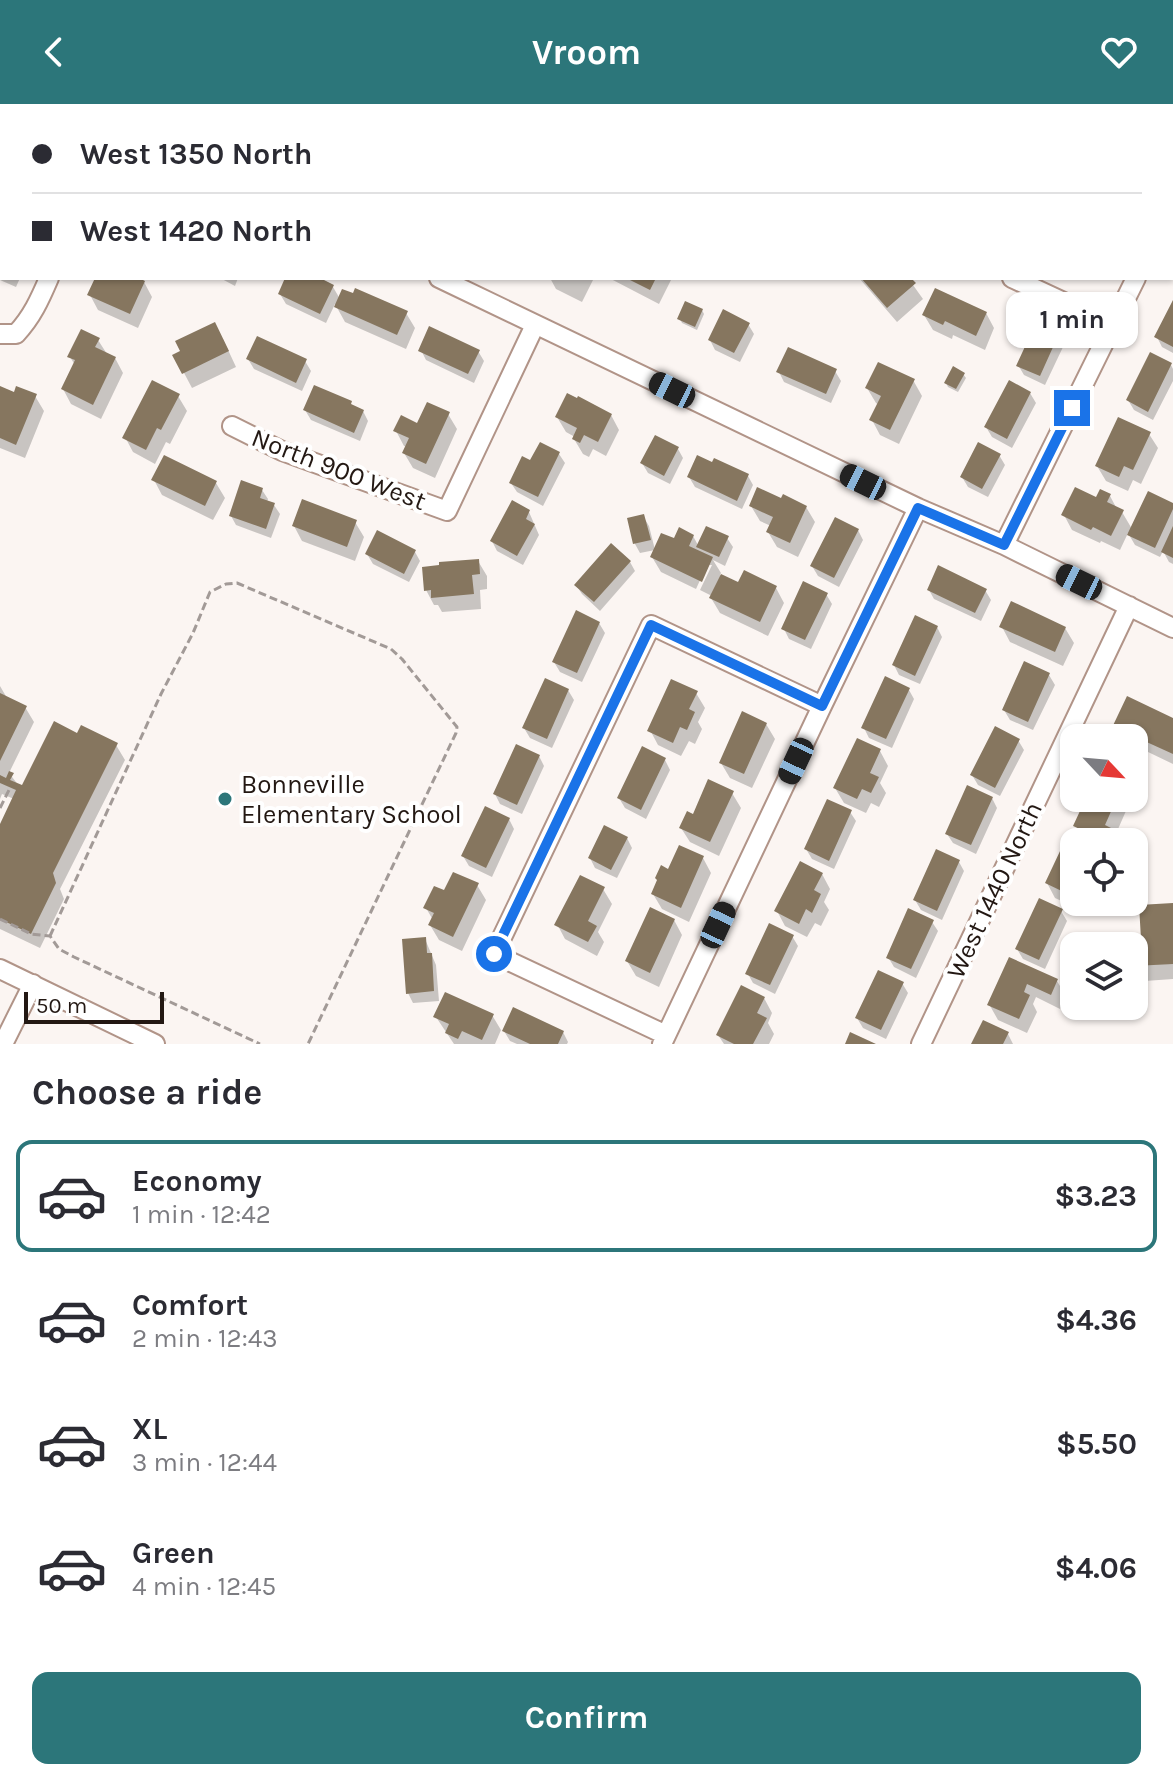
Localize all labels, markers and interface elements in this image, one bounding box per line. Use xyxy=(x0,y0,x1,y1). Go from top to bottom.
icon: back xyxy=(32,30,76,74)
icon: heart xyxy=(1097,30,1141,74)
text: Vroom xyxy=(532,31,641,73)
text: West 1350 North xyxy=(80,136,313,172)
text: West 1420 North xyxy=(80,213,312,249)
callout: 1 min xyxy=(1006,292,1138,348)
text: 1 min xyxy=(1039,304,1105,335)
car xyxy=(645,369,699,411)
route end xyxy=(1054,390,1090,426)
street label: North 900 West xyxy=(247,422,431,517)
car xyxy=(836,461,890,503)
car xyxy=(1052,561,1106,603)
north arrow xyxy=(1060,724,1148,812)
map controls xyxy=(1060,724,1148,1020)
car xyxy=(775,734,817,788)
place label: Bonneville Elementary School xyxy=(241,769,462,830)
marker: Bonneville Elementary School xyxy=(216,790,234,808)
street label: West 1440 North xyxy=(940,797,1049,984)
button: locate xyxy=(1060,828,1148,916)
car xyxy=(697,898,739,952)
button: layers xyxy=(1060,932,1148,1020)
route start xyxy=(476,936,512,972)
scale bar xyxy=(24,988,164,1024)
text: 50 m xyxy=(36,993,87,1019)
text: Choose a ride xyxy=(32,1071,262,1113)
icon: car xyxy=(36,1160,108,1232)
text: Economy xyxy=(132,1163,262,1199)
text: $3.23 xyxy=(1054,1178,1137,1214)
text: 1 min · 12:42 xyxy=(132,1199,271,1230)
icon: car xyxy=(36,1284,108,1356)
text: Comfort xyxy=(132,1287,248,1323)
text: $4.36 xyxy=(1055,1302,1137,1338)
text: 2 min · 12:43 xyxy=(132,1323,278,1354)
icon: car xyxy=(36,1408,108,1480)
text: XL xyxy=(132,1411,167,1447)
text: $5.50 xyxy=(1056,1426,1137,1462)
text: 3 min · 12:44 xyxy=(132,1447,277,1478)
icon: car xyxy=(36,1532,108,1604)
text: Green xyxy=(132,1535,215,1571)
text: $4.06 xyxy=(1055,1550,1137,1586)
text: 4 min · 12:45 xyxy=(132,1571,276,1602)
button: Confirm xyxy=(32,1672,1141,1764)

